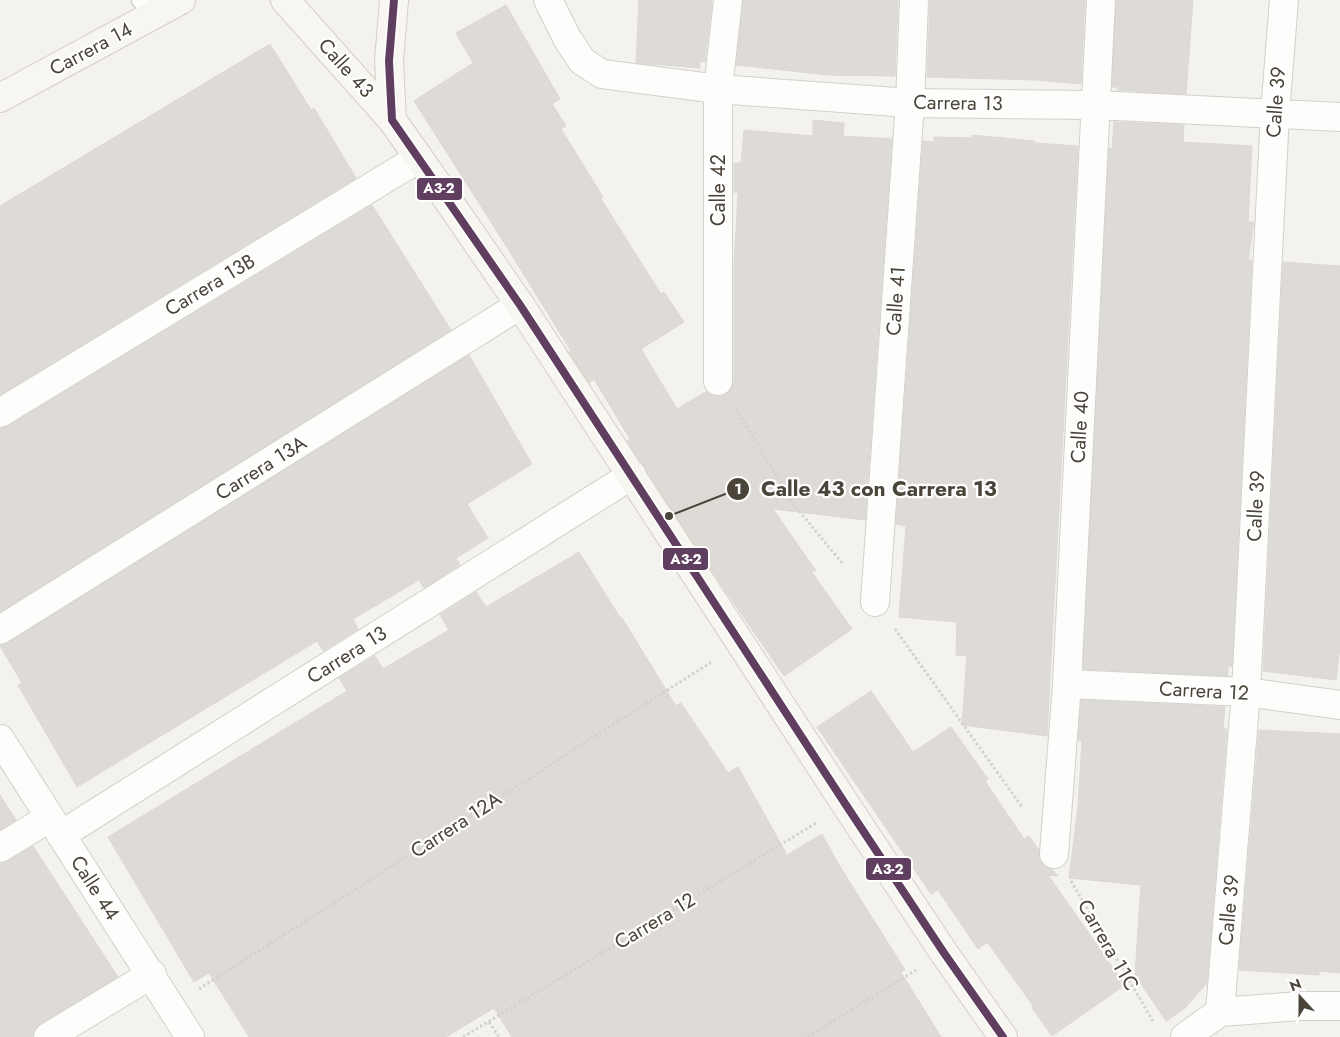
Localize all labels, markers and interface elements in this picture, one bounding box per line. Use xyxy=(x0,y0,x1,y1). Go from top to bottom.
street label: Carrera 14 xyxy=(44,15,138,83)
street label: Calle 43 xyxy=(311,32,381,104)
street label: Calle 39 xyxy=(1259,65,1293,139)
street label: Carrera 13 xyxy=(913,88,1003,118)
street label: Calle 42 xyxy=(704,154,733,226)
line badge: A3-2 xyxy=(416,177,463,201)
text: A3-2 xyxy=(422,178,455,198)
street label: Carrera 13B xyxy=(159,247,261,323)
street label: Calle 41 xyxy=(879,265,913,337)
street label: Calle 40 xyxy=(1064,390,1096,464)
street label: Carrera 13A xyxy=(210,428,313,507)
street label: Calle 39 xyxy=(1240,470,1272,542)
callout: Calle 43 con Carrera 13 xyxy=(726,471,1007,507)
text: Calle 43 con Carrera 13 xyxy=(761,474,997,504)
text: 1 xyxy=(734,478,742,500)
line badge: A3-2 xyxy=(662,547,709,571)
text: A3-2 xyxy=(669,549,702,569)
street label: Carrera 13 xyxy=(301,619,393,691)
street label: Carrera 12 xyxy=(1158,674,1250,708)
street label: Carrera 12A xyxy=(405,784,508,865)
street label: Calle 44 xyxy=(63,850,127,926)
line badge: A3-2 xyxy=(865,857,912,881)
text: A3-2 xyxy=(871,859,904,879)
street label: Calle 39 xyxy=(1211,873,1247,947)
street label: Carrera 12 xyxy=(609,885,701,957)
street label: Carrera 11C xyxy=(1070,894,1146,996)
north arrow xyxy=(1275,972,1325,1022)
text: N xyxy=(1287,974,1304,996)

